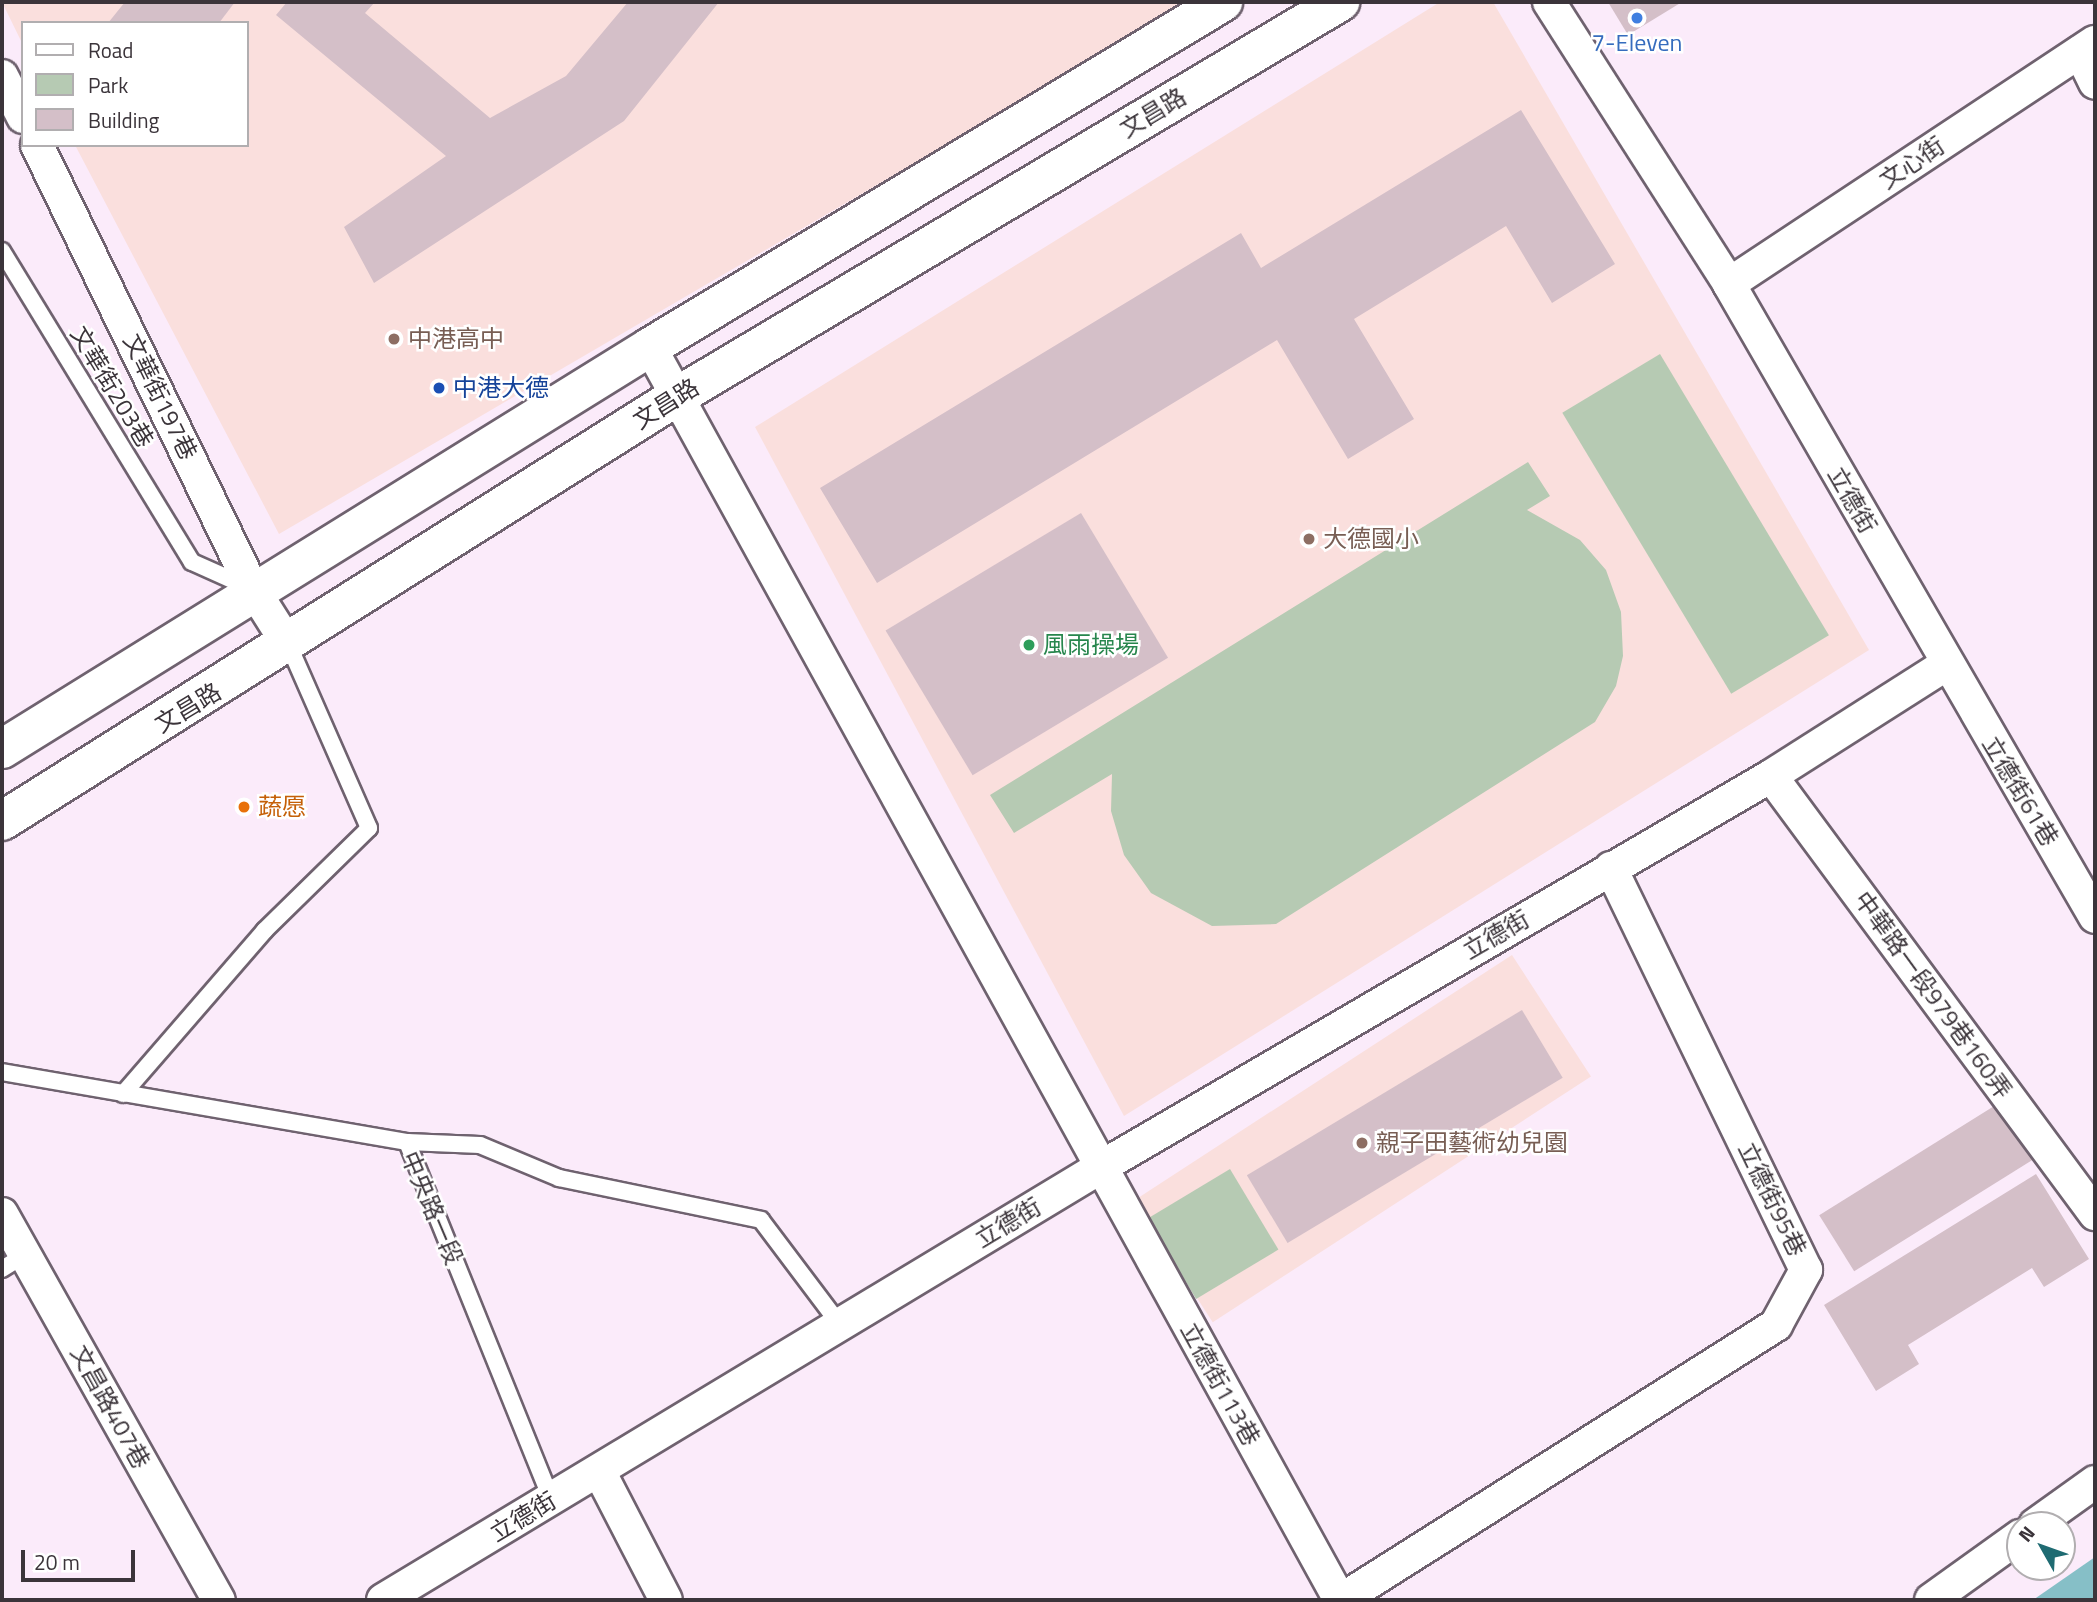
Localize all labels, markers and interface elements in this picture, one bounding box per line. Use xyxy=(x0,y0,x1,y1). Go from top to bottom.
marker: 7-Eleven xyxy=(1629,10,1645,26)
legend xyxy=(21,21,248,147)
place label: 7-Eleven xyxy=(1591,29,1683,57)
text: Road xyxy=(88,34,133,66)
text: Park xyxy=(88,69,128,101)
street label: 文昌路 xyxy=(1115,82,1191,144)
text: Building xyxy=(88,104,159,136)
street label: 文心街 xyxy=(1874,131,1950,195)
street label: 文華街203巷 xyxy=(65,321,159,453)
place label: 中港高中 xyxy=(408,325,504,353)
street label: 文華街197巷 xyxy=(117,329,203,465)
marker: 中港高中 xyxy=(386,331,402,347)
street label: 文昌路 xyxy=(628,373,704,435)
place label: 中港大德 xyxy=(453,374,549,402)
marker: 中港大德 xyxy=(431,380,447,396)
street label: 立德街 xyxy=(1822,462,1882,538)
place label: 大德國小 xyxy=(1323,525,1419,553)
marker: 大德國小 xyxy=(1301,531,1317,547)
place label: 風雨操場 xyxy=(1043,631,1139,659)
marker: 風雨操場 xyxy=(1021,637,1037,653)
street label: 文昌路 xyxy=(150,677,226,739)
street label: 立德街61巷 xyxy=(1976,731,2064,851)
place label: 蔬愿 xyxy=(258,793,306,821)
marker: 蔬愿 xyxy=(236,799,252,815)
street label: 中華路一段979巷160弄 xyxy=(1848,886,2018,1104)
street label: 立德街 xyxy=(1458,905,1534,965)
place label: 親子田藝術幼兒園 xyxy=(1376,1129,1568,1157)
marker: 親子田藝術幼兒園 xyxy=(1354,1135,1370,1151)
street label: 立德街95巷 xyxy=(1732,1137,1812,1261)
street label: 中央路一段 xyxy=(395,1147,469,1269)
street label: 立德街 xyxy=(970,1192,1046,1254)
street label: 立德街113巷 xyxy=(1174,1317,1266,1451)
street label: 文昌路407巷 xyxy=(64,1340,156,1474)
street label: 立德街 xyxy=(485,1486,561,1548)
north arrow xyxy=(2006,1511,2076,1581)
text: N xyxy=(2011,1519,2041,1548)
scale bar xyxy=(24,1536,138,1580)
text: 20 m xyxy=(34,1546,80,1578)

